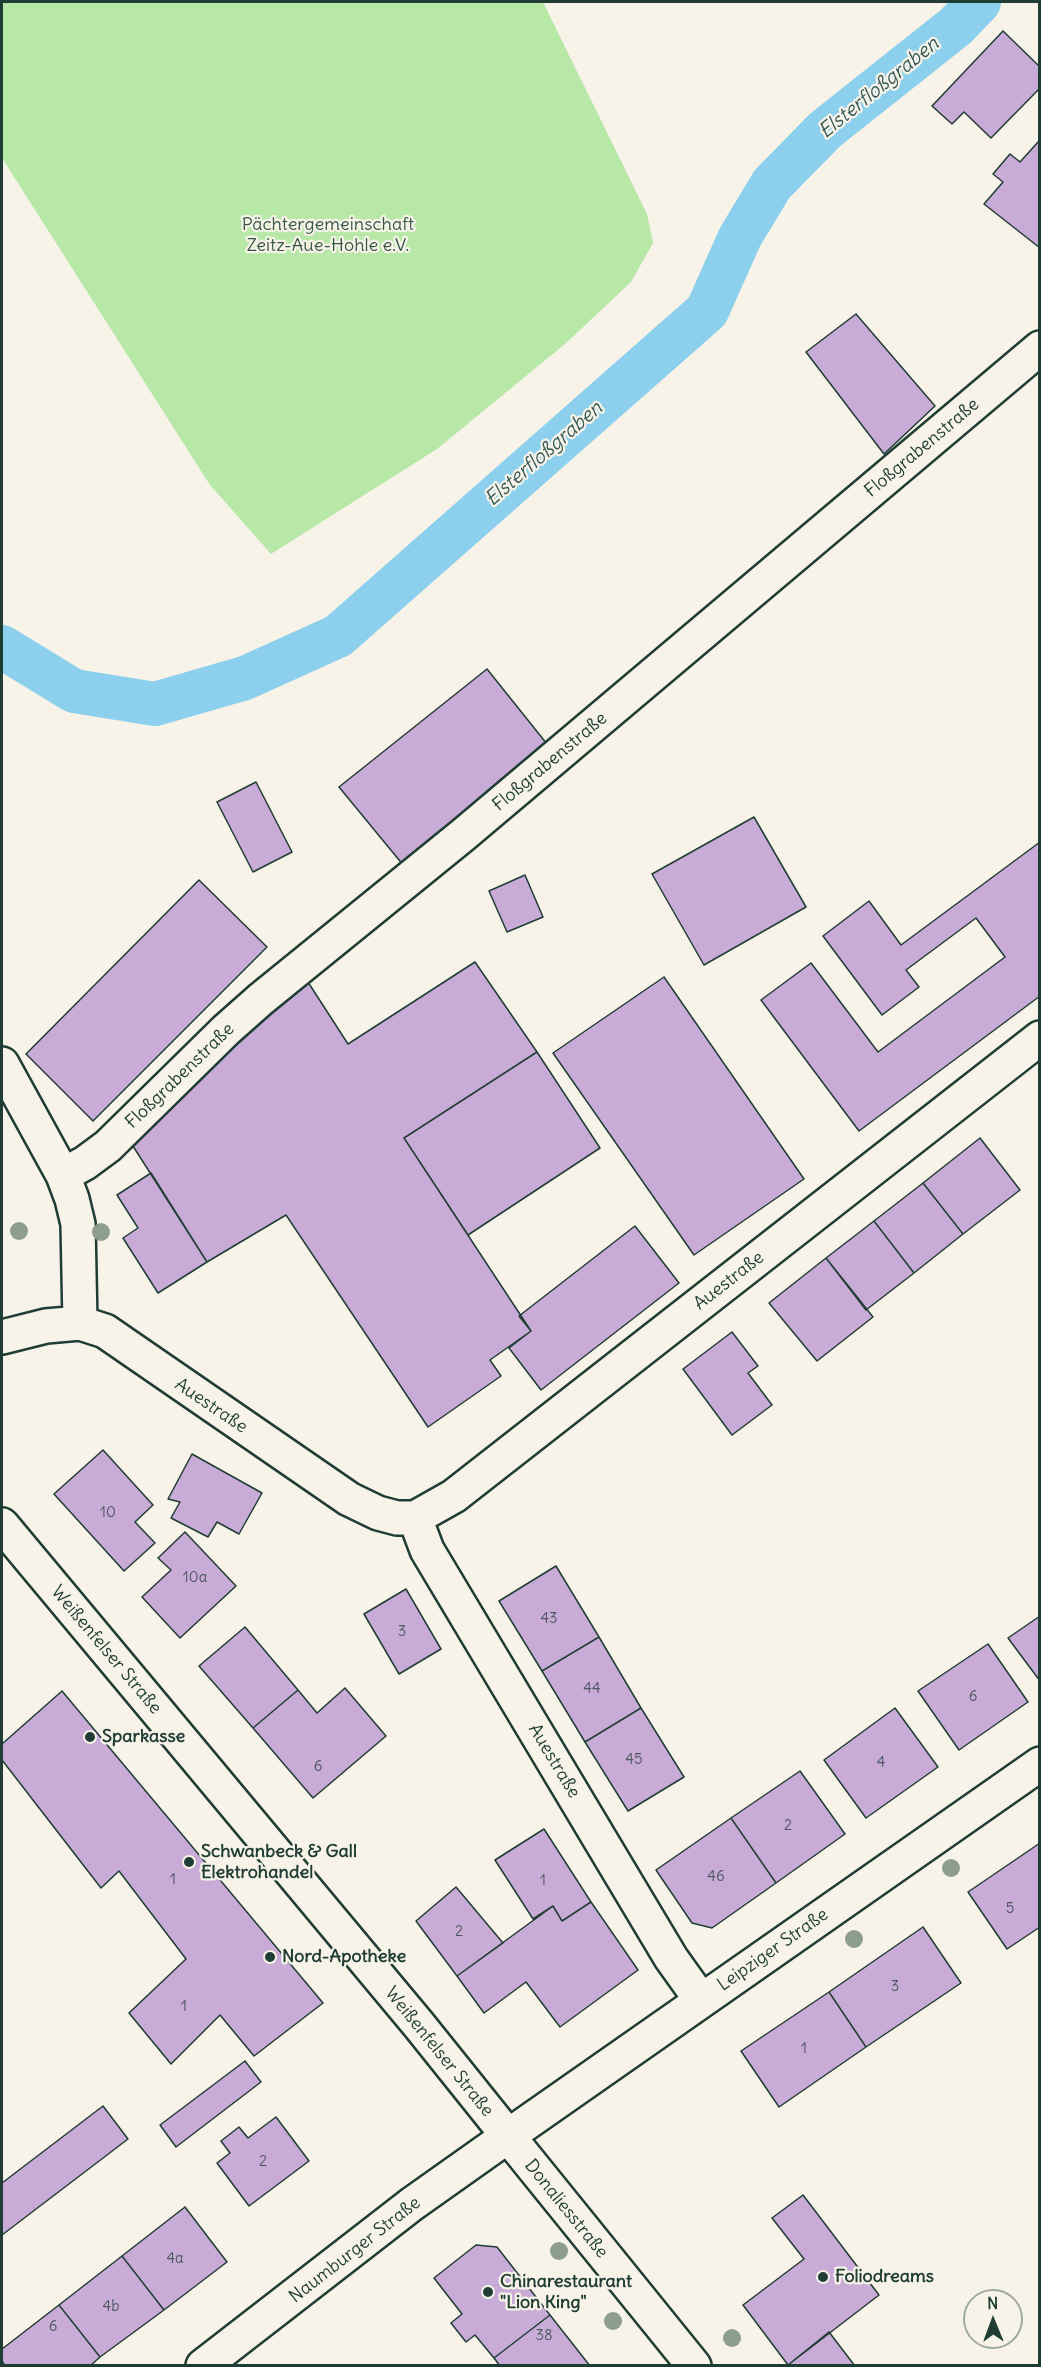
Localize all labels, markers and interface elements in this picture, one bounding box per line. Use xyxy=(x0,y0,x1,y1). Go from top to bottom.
water label: Elsterfloßgraben xyxy=(814,32,944,144)
park label: Pächtergemeinschaft Zeitz-Aue-Hohle e.V. xyxy=(242,214,414,256)
street label: Floßgrabenstraße xyxy=(860,394,984,502)
water label: Elsterfloßgraben xyxy=(480,396,608,512)
street label: Floßgrabenstraße xyxy=(488,708,612,816)
street label: Floßgrabenstraße xyxy=(121,1019,239,1133)
street label: Auestraße xyxy=(690,1247,768,1315)
street label: Auestraße xyxy=(171,1374,251,1438)
house number: 10 xyxy=(100,1504,116,1522)
house number: 10a xyxy=(183,1569,207,1587)
street label: Weißenfelser Straße xyxy=(46,1582,166,1718)
house number: 43 xyxy=(540,1610,558,1628)
house number: 3 xyxy=(398,1623,406,1641)
house number: 44 xyxy=(583,1680,601,1698)
house number: 6 xyxy=(969,1688,977,1706)
street label: Auestraße xyxy=(523,1720,585,1802)
place label: Sparkasse xyxy=(102,1726,185,1748)
marker: Sparkasse xyxy=(83,1730,97,1744)
house number: 45 xyxy=(625,1751,643,1769)
house number: 4 xyxy=(877,1754,885,1772)
house number: 6 xyxy=(314,1758,322,1776)
house number: 2 xyxy=(784,1817,792,1835)
place label: Schwanbeck & Gall Elektrohandel xyxy=(201,1841,357,1884)
marker: Schwanbeck & Gall Elektrohandel xyxy=(182,1855,196,1869)
house number: 46 xyxy=(707,1868,725,1886)
house number: 1 xyxy=(170,1871,176,1889)
house number: 1 xyxy=(540,1872,546,1890)
house number: 5 xyxy=(1006,1900,1014,1918)
street label: Leipziger Straße xyxy=(714,1904,832,1996)
house number: 2 xyxy=(455,1923,463,1941)
place label: Nord-Apotheke xyxy=(282,1946,406,1968)
marker: Nord-Apotheke xyxy=(263,1950,277,1964)
house number: 3 xyxy=(891,1978,899,1996)
street label: Weißenfelser Straße xyxy=(380,1983,498,2121)
house number: 1 xyxy=(181,1998,187,2016)
house number: 1 xyxy=(801,2040,807,2058)
house number: 2 xyxy=(259,2153,267,2171)
street label: Donaliesstraße xyxy=(520,2155,612,2263)
street label: Naumburger Straße xyxy=(285,2192,425,2308)
house number: 4a xyxy=(166,2250,184,2268)
place label: Foliodreams xyxy=(835,2266,934,2288)
marker: Foliodreams xyxy=(816,2270,830,2284)
place label: Chinarestaurant "Lion King" xyxy=(500,2271,632,2314)
marker: Chinarestaurant "Lion King" xyxy=(481,2285,495,2299)
north arrow xyxy=(963,2289,1023,2349)
text: N xyxy=(987,2293,998,2313)
house number: 4b xyxy=(103,2298,119,2316)
house number: 6 xyxy=(49,2318,57,2336)
house number: 38 xyxy=(535,2327,553,2345)

